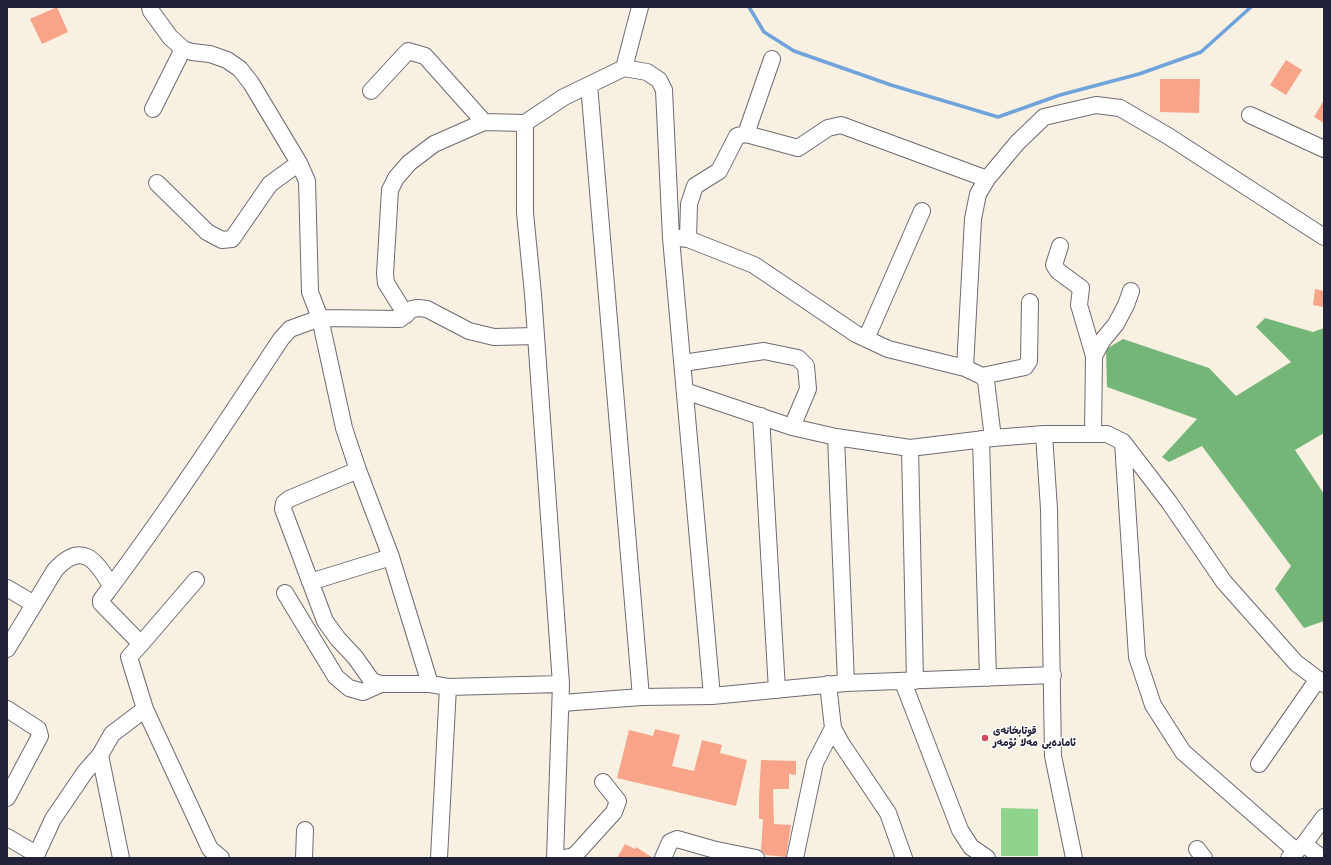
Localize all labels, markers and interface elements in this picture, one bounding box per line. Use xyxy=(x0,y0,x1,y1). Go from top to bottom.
place label: قوتابخانەی ئامادەیی مەلا ئۆمەر xyxy=(993,726,1076,750)
marker: قوتابخانەی ئامادەیی مەلا ئۆمەر xyxy=(980,733,990,743)

